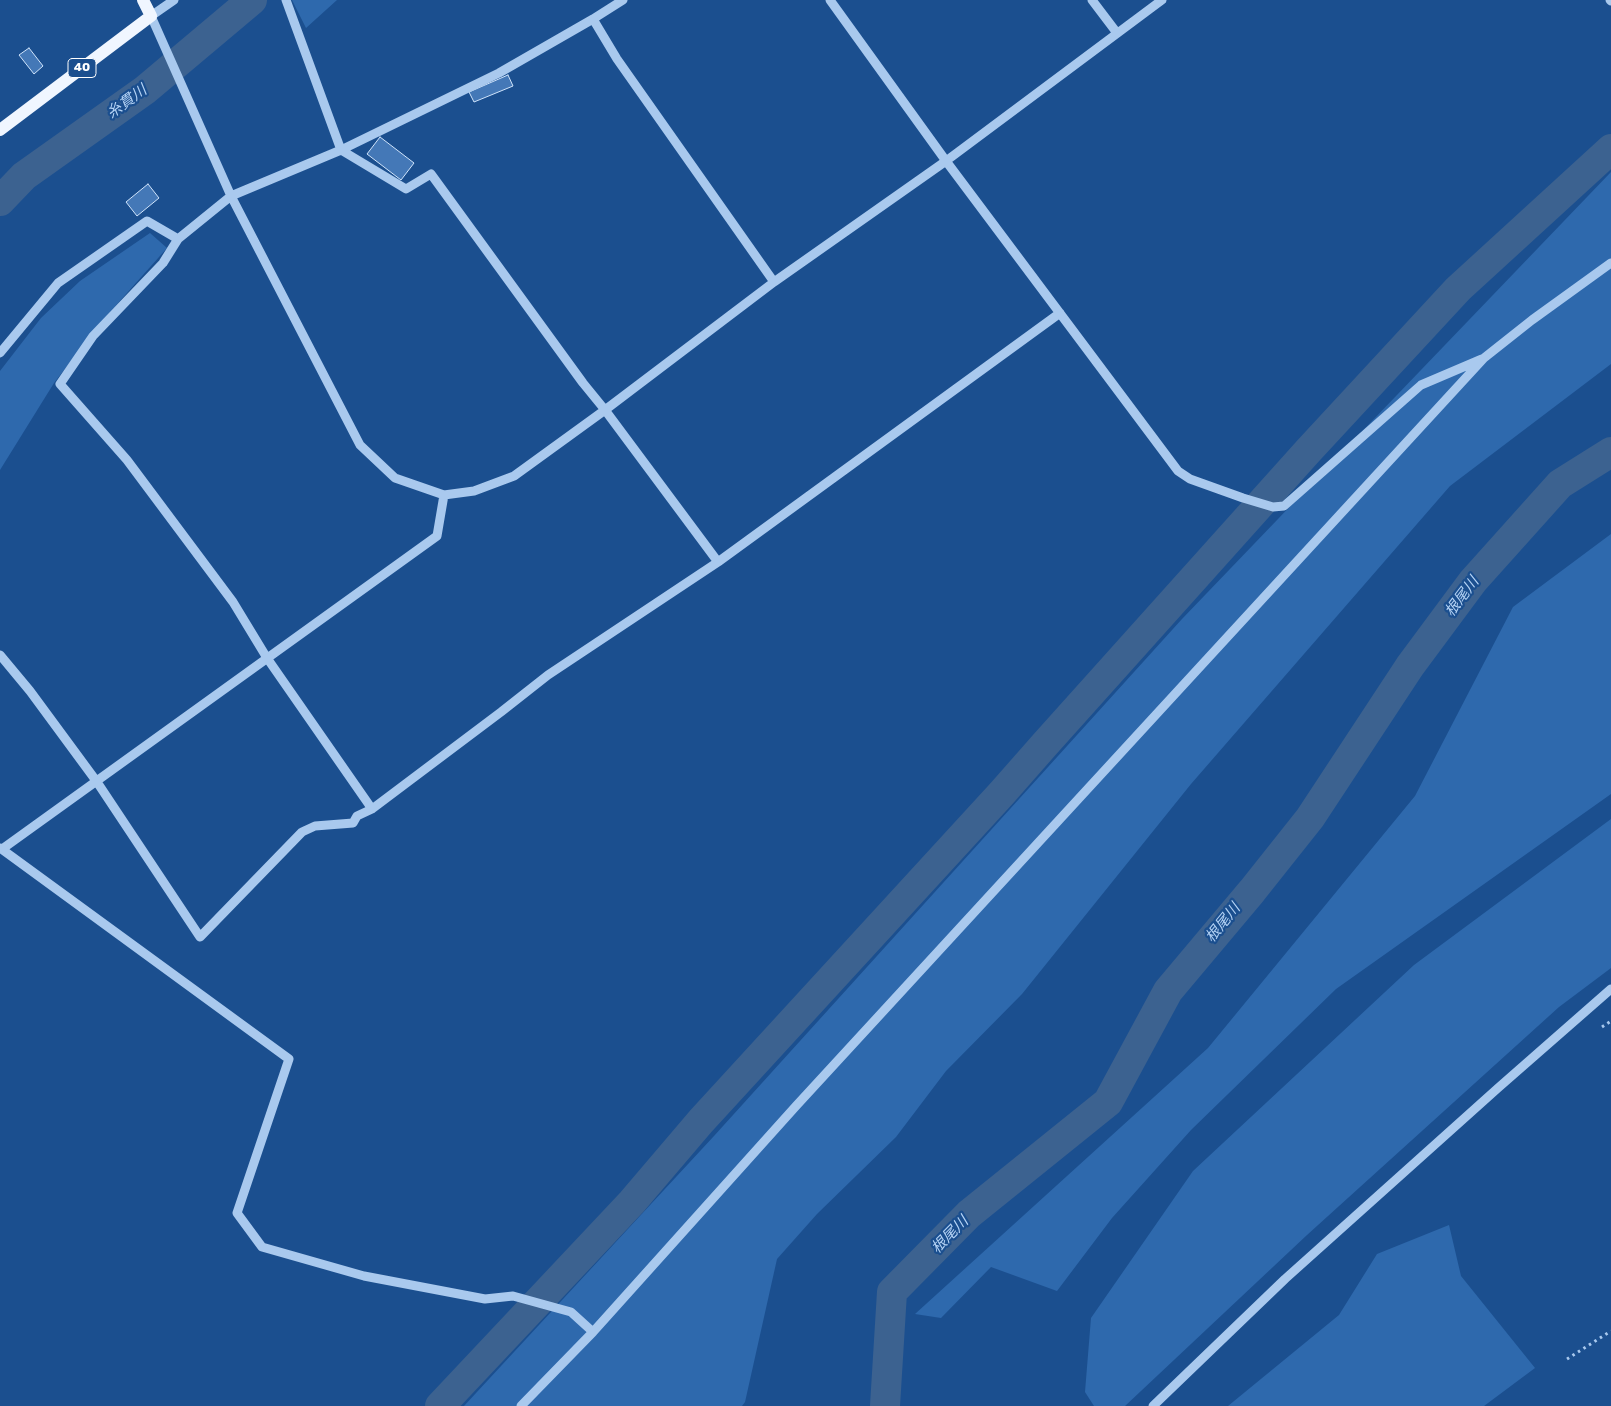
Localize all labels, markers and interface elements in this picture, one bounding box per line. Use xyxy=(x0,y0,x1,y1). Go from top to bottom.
road number: 40 xyxy=(68,58,96,78)
water label: 糸貫川 xyxy=(104,81,150,123)
water label: 根尾川 xyxy=(1441,574,1483,620)
water label: 根尾川 xyxy=(1202,900,1244,946)
water label: 根尾川 xyxy=(928,1213,972,1257)

